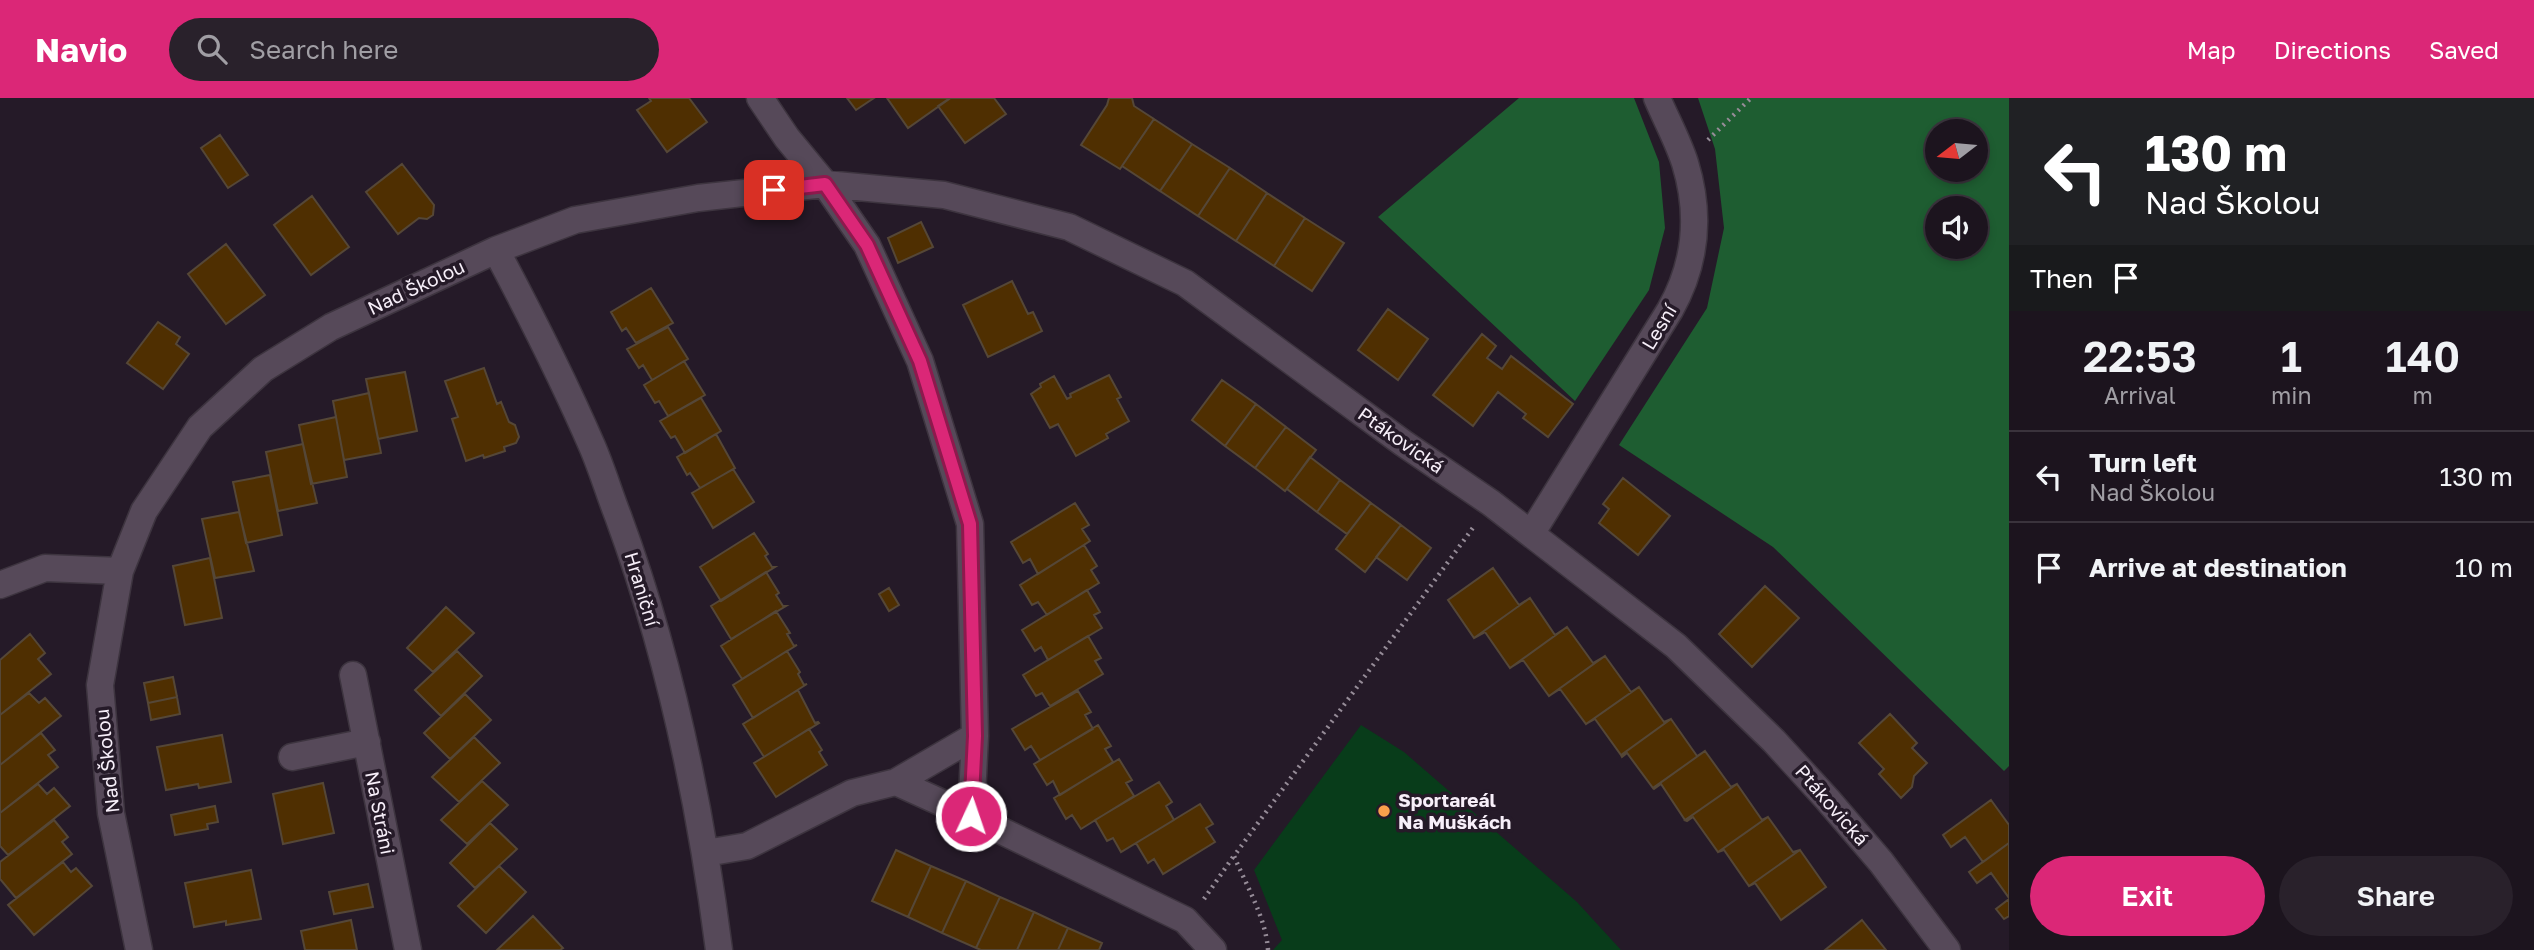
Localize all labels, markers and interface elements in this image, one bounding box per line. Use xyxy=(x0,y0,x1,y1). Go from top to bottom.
search box xyxy=(169,18,659,81)
text: Navio xyxy=(35,30,127,69)
icon: search xyxy=(193,30,231,68)
text: Search here xyxy=(249,34,398,65)
text: Map xyxy=(2187,35,2236,64)
text: Directions xyxy=(2274,35,2391,64)
text: Saved xyxy=(2429,35,2499,64)
north arrow xyxy=(1925,119,1988,182)
map controls xyxy=(1925,119,1988,259)
text: 130 m xyxy=(2145,123,2287,182)
icon: left xyxy=(2030,126,2121,217)
pin xyxy=(744,160,804,220)
icon: arrive xyxy=(755,171,793,209)
text: Nad Školou xyxy=(2145,183,2321,221)
button: sound xyxy=(1925,196,1988,259)
street label: Nad Školou xyxy=(364,254,468,319)
icon: arrive xyxy=(2107,259,2145,297)
text: Then xyxy=(2030,263,2093,294)
street label: Lesní xyxy=(1636,298,1682,353)
text: 22:53 xyxy=(2083,331,2197,381)
text: 1 xyxy=(2281,331,2302,381)
text: 140 xyxy=(2386,331,2460,381)
text: Arrival xyxy=(2104,381,2176,409)
text: min xyxy=(2271,381,2312,409)
text: m xyxy=(2413,381,2433,409)
street label: Ptákovická xyxy=(1354,402,1449,478)
text: Turn left xyxy=(2089,447,2197,478)
icon: left xyxy=(2030,458,2068,496)
text: 130 m xyxy=(2440,461,2513,492)
text: Nad Školou xyxy=(2089,478,2215,506)
street label: Hraniční xyxy=(620,549,665,631)
icon: arrive xyxy=(2030,549,2068,587)
text: Arrive at destination xyxy=(2089,552,2347,583)
text: 10 m xyxy=(2455,552,2513,583)
street label: Nad Školou xyxy=(90,708,123,814)
street label: Ptákovická xyxy=(1791,759,1874,850)
street label: Na Stráni xyxy=(361,769,400,856)
position arrow xyxy=(934,779,1008,853)
place label: Sportareál Na Muškách xyxy=(1398,788,1511,833)
marker: Sportareál Na Muškách xyxy=(1376,803,1392,819)
button: Exit xyxy=(2030,856,2265,936)
button: Share xyxy=(2279,856,2513,936)

